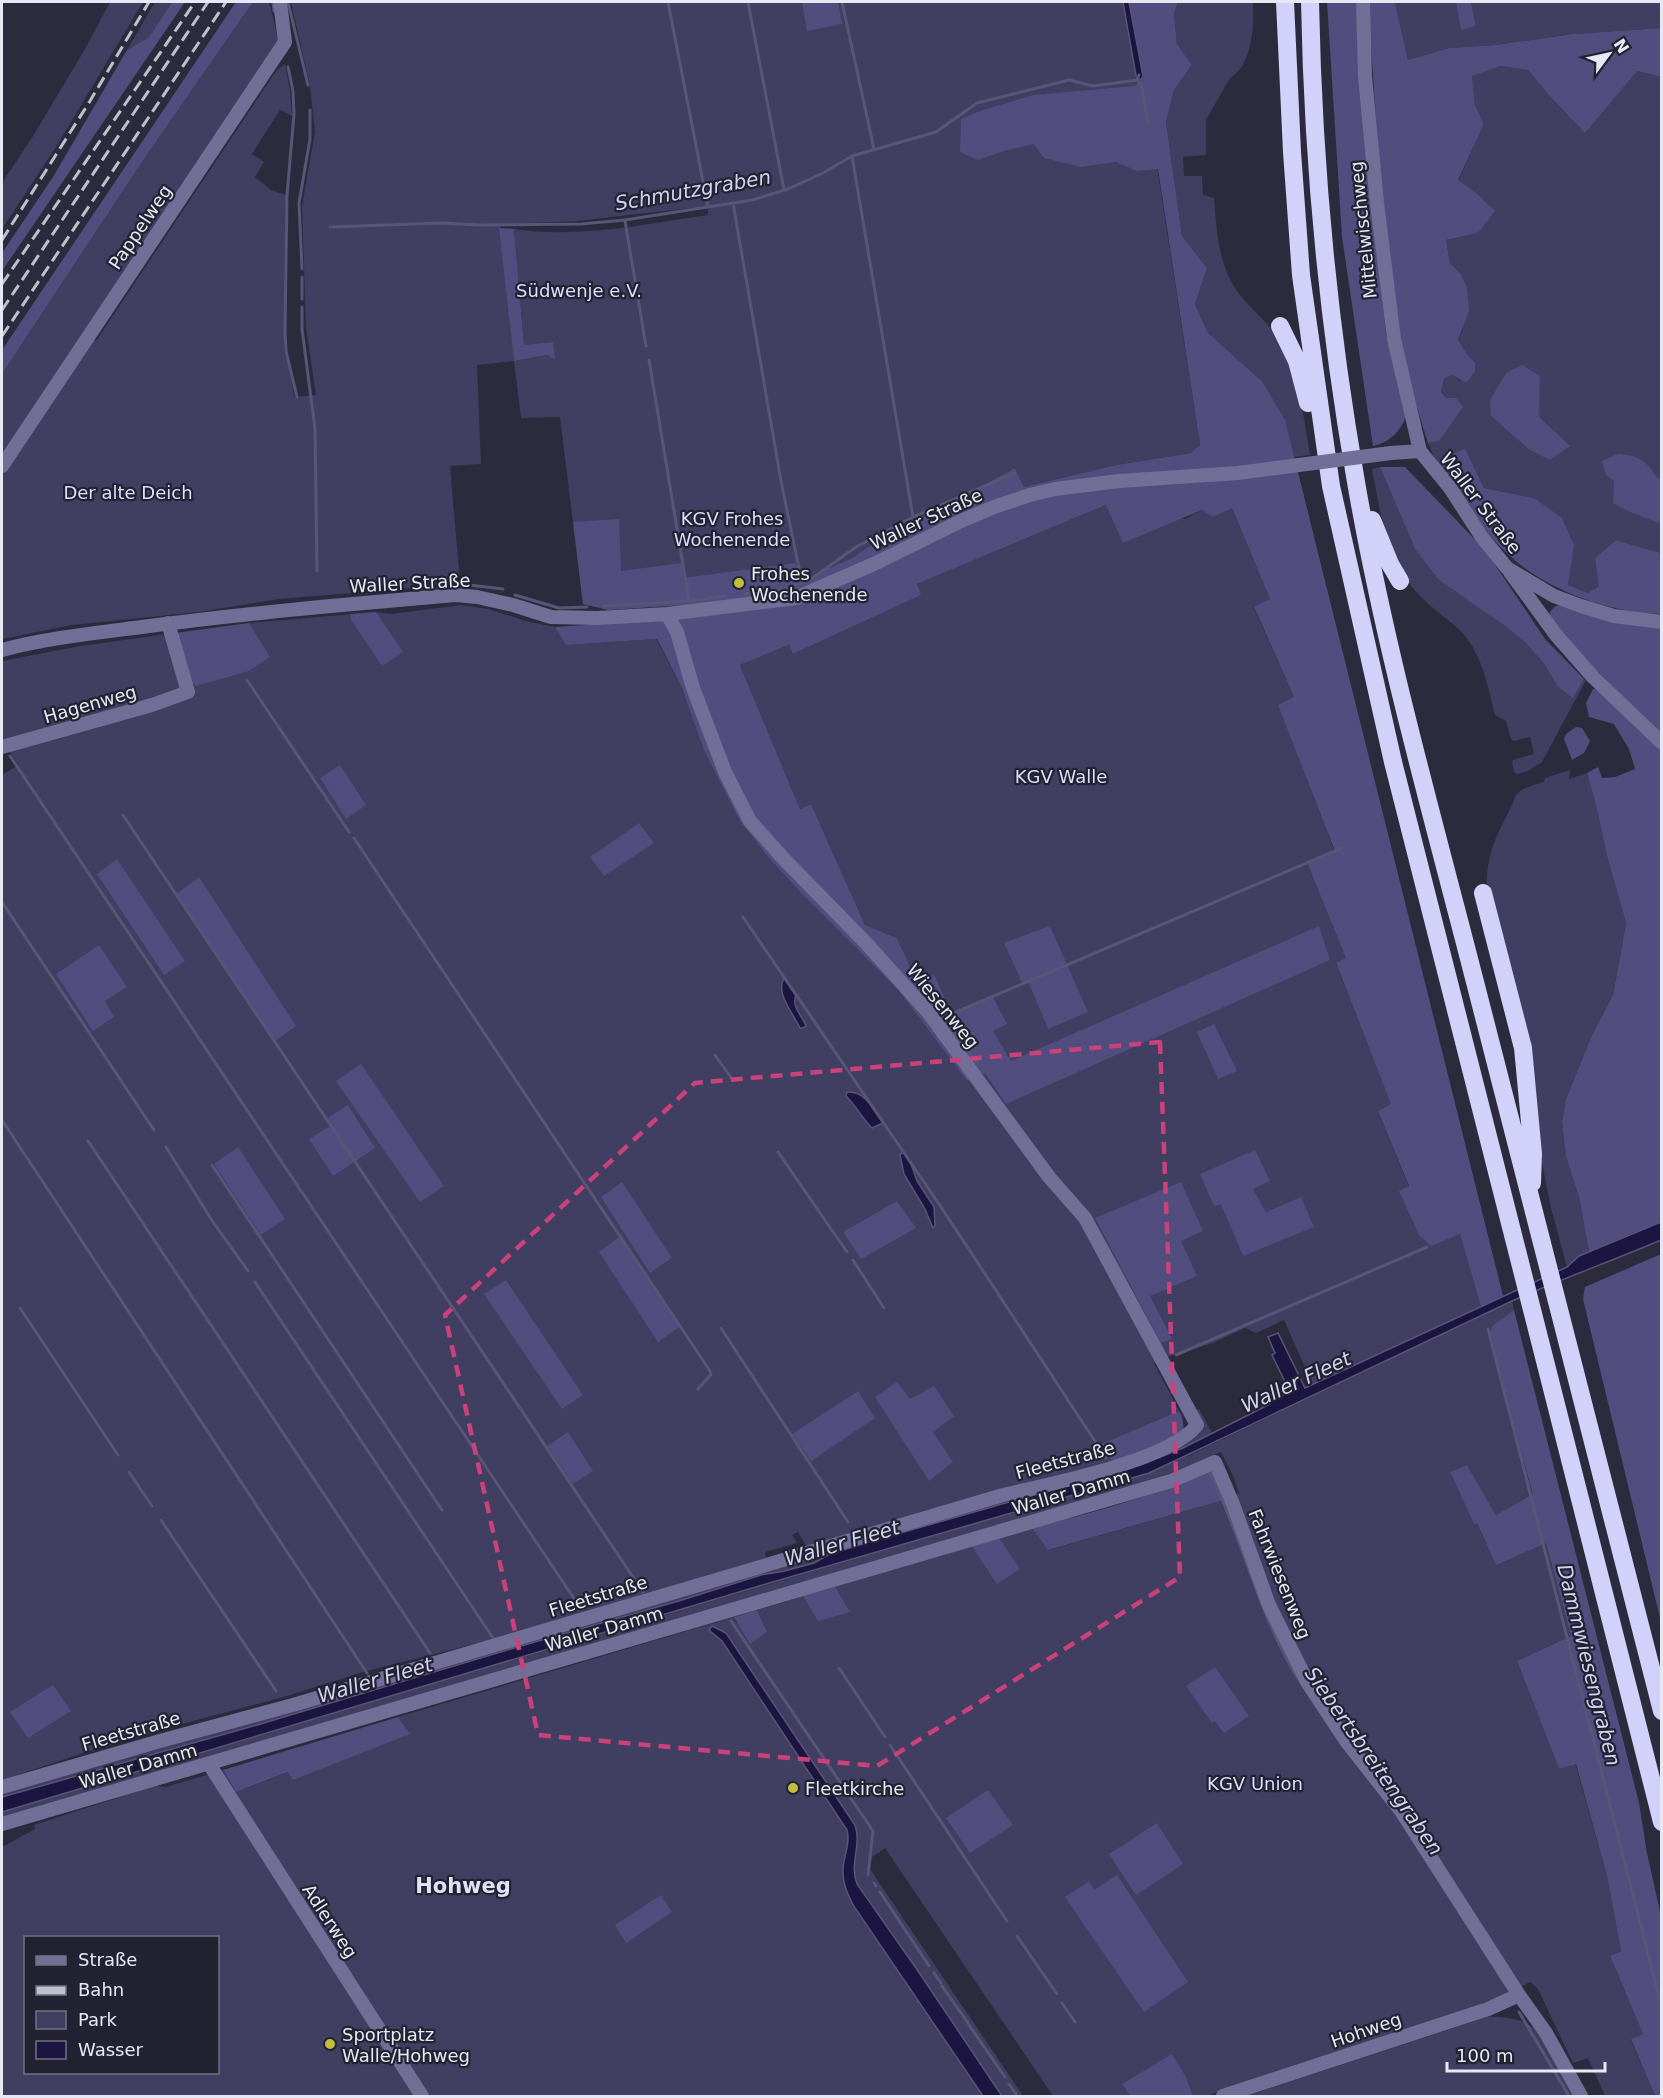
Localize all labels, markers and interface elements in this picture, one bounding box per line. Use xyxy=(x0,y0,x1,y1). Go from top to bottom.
north arrow xyxy=(1579,24,1639,84)
text: N xyxy=(1610,35,1633,57)
street label: Mittelwischweg xyxy=(1345,160,1381,300)
water label: Schmutzgraben xyxy=(613,164,773,216)
street label: Pappelweg xyxy=(104,181,176,273)
park label: Südwenje e.V. xyxy=(516,280,642,301)
street label: Waller Straße xyxy=(1436,448,1526,558)
park label: Der alte Deich xyxy=(63,482,193,503)
street label: Waller Straße xyxy=(867,484,985,554)
park label: KGV Frohes Wochenende xyxy=(674,508,790,550)
place label: Frohes Wochenende xyxy=(751,563,868,605)
street label: Waller Straße xyxy=(349,569,471,597)
marker: Frohes Wochenende xyxy=(732,576,746,590)
street label: Hagenweg xyxy=(41,681,139,727)
park label: KGV Walle xyxy=(1015,766,1107,787)
street label: Wiesenweg xyxy=(903,960,983,1052)
water label: Waller Fleet xyxy=(1237,1346,1356,1418)
street label: Fleetstraße xyxy=(1013,1437,1117,1483)
street label: Waller Damm xyxy=(1010,1465,1132,1519)
street label: Fahrwiesenweg xyxy=(1244,1506,1316,1642)
water label: Waller Fleet xyxy=(782,1515,903,1571)
water label: Dammwiesengraben xyxy=(1552,1562,1626,1768)
street label: Fleetstraße xyxy=(546,1571,650,1621)
street label: Waller Damm xyxy=(543,1602,665,1656)
water label: Waller Fleet xyxy=(315,1652,436,1708)
water label: Siebertsbreitengraben xyxy=(1300,1662,1448,1860)
street label: Fleetstraße xyxy=(79,1707,183,1755)
street label: Waller Damm xyxy=(77,1739,199,1793)
park label: KGV Union xyxy=(1207,1773,1303,1794)
place label: Fleetkirche xyxy=(805,1778,904,1799)
marker: Fleetkirche xyxy=(786,1781,800,1795)
district label: Hohweg xyxy=(415,1874,511,1898)
street label: Adlerweg xyxy=(298,1880,362,1962)
legend xyxy=(24,1936,219,2074)
text: Straße xyxy=(78,1949,137,1970)
text: Bahn xyxy=(78,1979,124,2000)
street label: Hohweg xyxy=(1328,2008,1404,2052)
text: Park xyxy=(78,2009,117,2030)
place label: Sportplatz Walle/Hohweg xyxy=(342,2024,470,2066)
scale bar xyxy=(1447,2035,1604,2073)
marker: Sportplatz Walle/Hohweg xyxy=(323,2037,337,2051)
text: Wasser xyxy=(78,2039,144,2060)
text: 100 m xyxy=(1456,2045,1514,2066)

